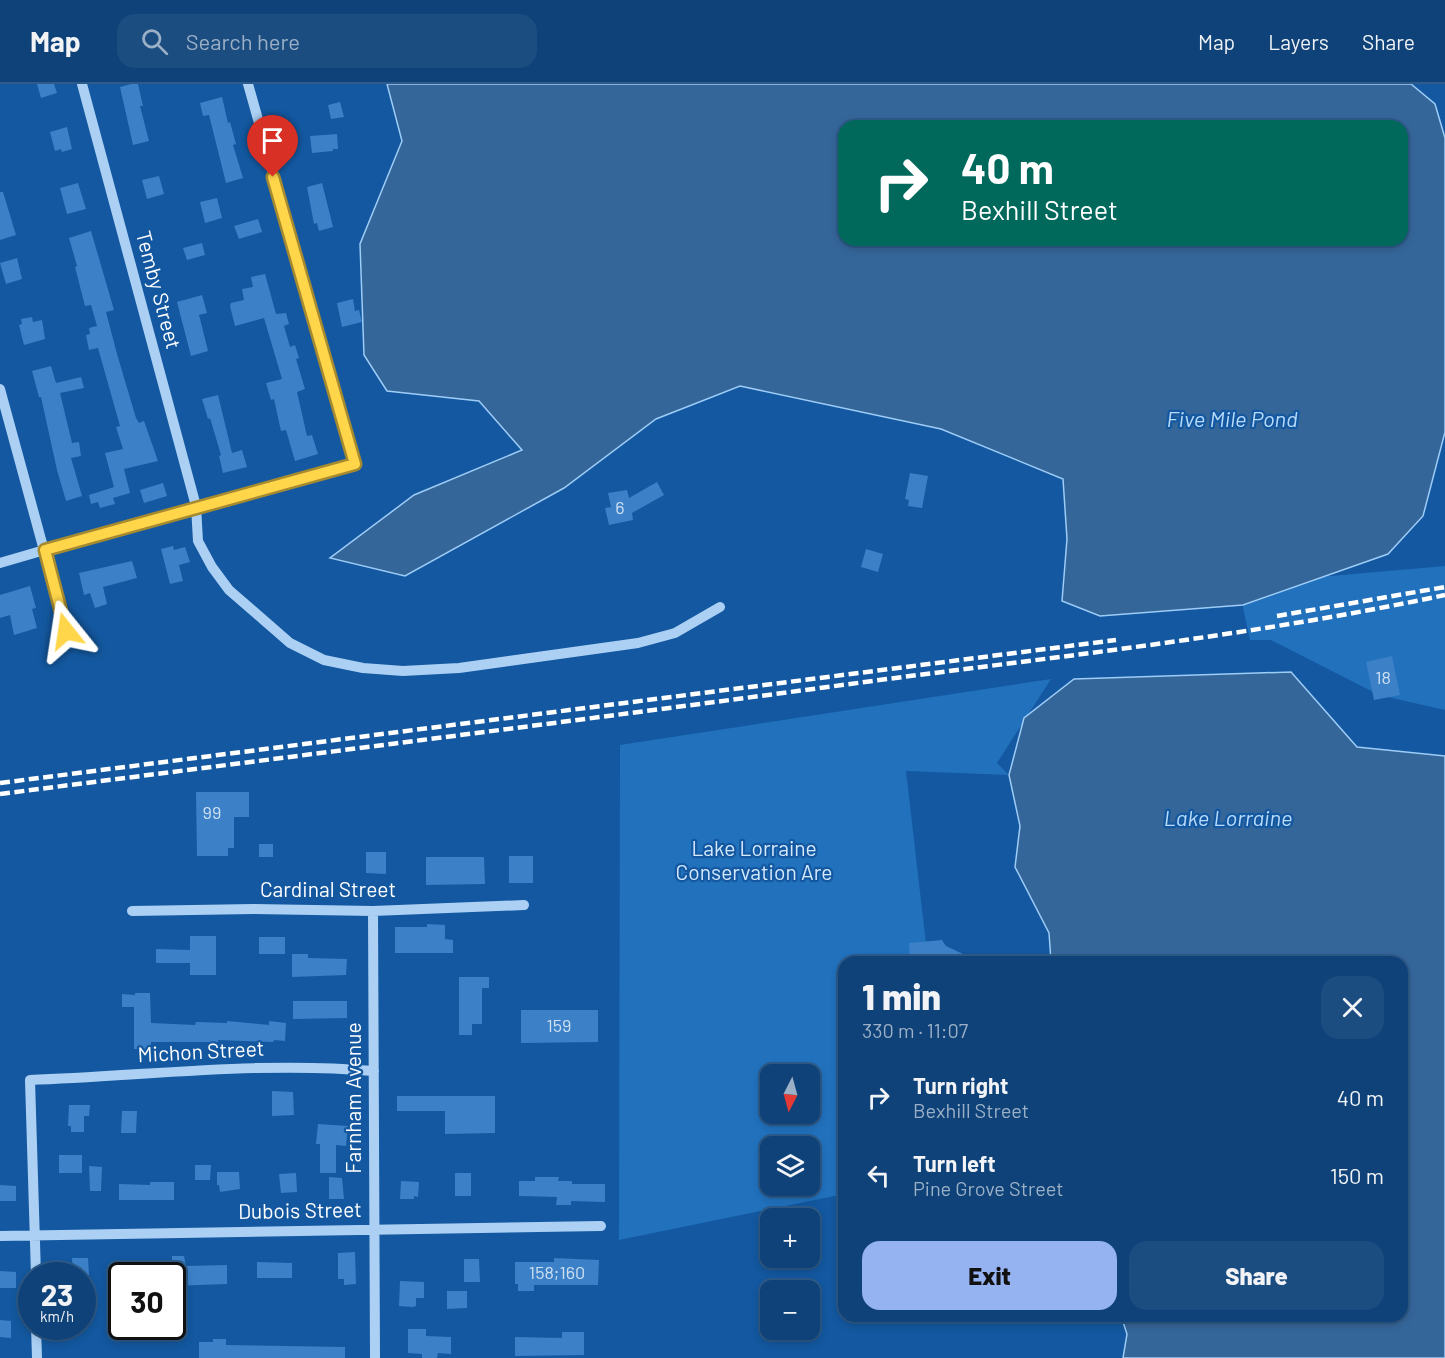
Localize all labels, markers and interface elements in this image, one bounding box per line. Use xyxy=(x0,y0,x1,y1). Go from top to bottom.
search box xyxy=(117,14,537,68)
text: Map xyxy=(30,24,81,58)
icon: search xyxy=(138,25,171,58)
text: Search here xyxy=(186,28,300,54)
text: Map xyxy=(1198,29,1235,54)
text: Layers xyxy=(1268,29,1329,54)
text: Share xyxy=(1362,29,1415,54)
pin xyxy=(247,115,298,177)
icon: arrive xyxy=(256,124,289,157)
text: 40 m xyxy=(961,142,1054,192)
icon: right xyxy=(862,144,940,222)
text: Bexhill Street xyxy=(961,193,1118,225)
street label: Temby Street xyxy=(132,228,187,352)
water label: Five Mile Pond xyxy=(1166,405,1298,431)
house number: 6 xyxy=(615,496,625,518)
position arrow xyxy=(34,599,98,663)
house number: 18 xyxy=(1375,666,1391,688)
house number: 99 xyxy=(203,801,221,823)
water label: Lake Lorraine xyxy=(1164,804,1292,830)
park label: Lake Lorraine Conservation Are xyxy=(676,835,832,884)
street label: Cardinal Street xyxy=(260,876,396,901)
text: 1 min xyxy=(862,974,941,1017)
button: close xyxy=(1321,976,1384,1039)
house number: 159 xyxy=(547,1014,571,1036)
text: 330 m · 11:07 xyxy=(862,1018,968,1042)
street label: Farnham Avenue xyxy=(340,1022,365,1174)
street label: Michon Street xyxy=(137,1035,265,1066)
north arrow xyxy=(760,1064,820,1124)
map controls xyxy=(760,1064,820,1340)
text: Turn right xyxy=(913,1072,1008,1098)
icon: right xyxy=(862,1081,895,1114)
text: 40 m xyxy=(1337,1084,1384,1110)
text: Bexhill Street xyxy=(913,1098,1029,1122)
button: layers xyxy=(760,1136,820,1196)
text: Turn left xyxy=(913,1150,996,1176)
icon: left xyxy=(862,1159,895,1192)
text: 150 m xyxy=(1330,1162,1384,1188)
text: Pine Grove Street xyxy=(913,1176,1064,1200)
street label: Dubois Street xyxy=(238,1196,362,1223)
button: + xyxy=(760,1208,820,1268)
button: Exit xyxy=(862,1241,1117,1310)
button: Share xyxy=(1129,1241,1384,1310)
house number: 158;160 xyxy=(529,1261,585,1283)
speed limit sign: 30 xyxy=(108,1262,186,1340)
text: 23 xyxy=(41,1276,73,1312)
button: − xyxy=(760,1280,820,1340)
text: km/h xyxy=(40,1307,74,1325)

